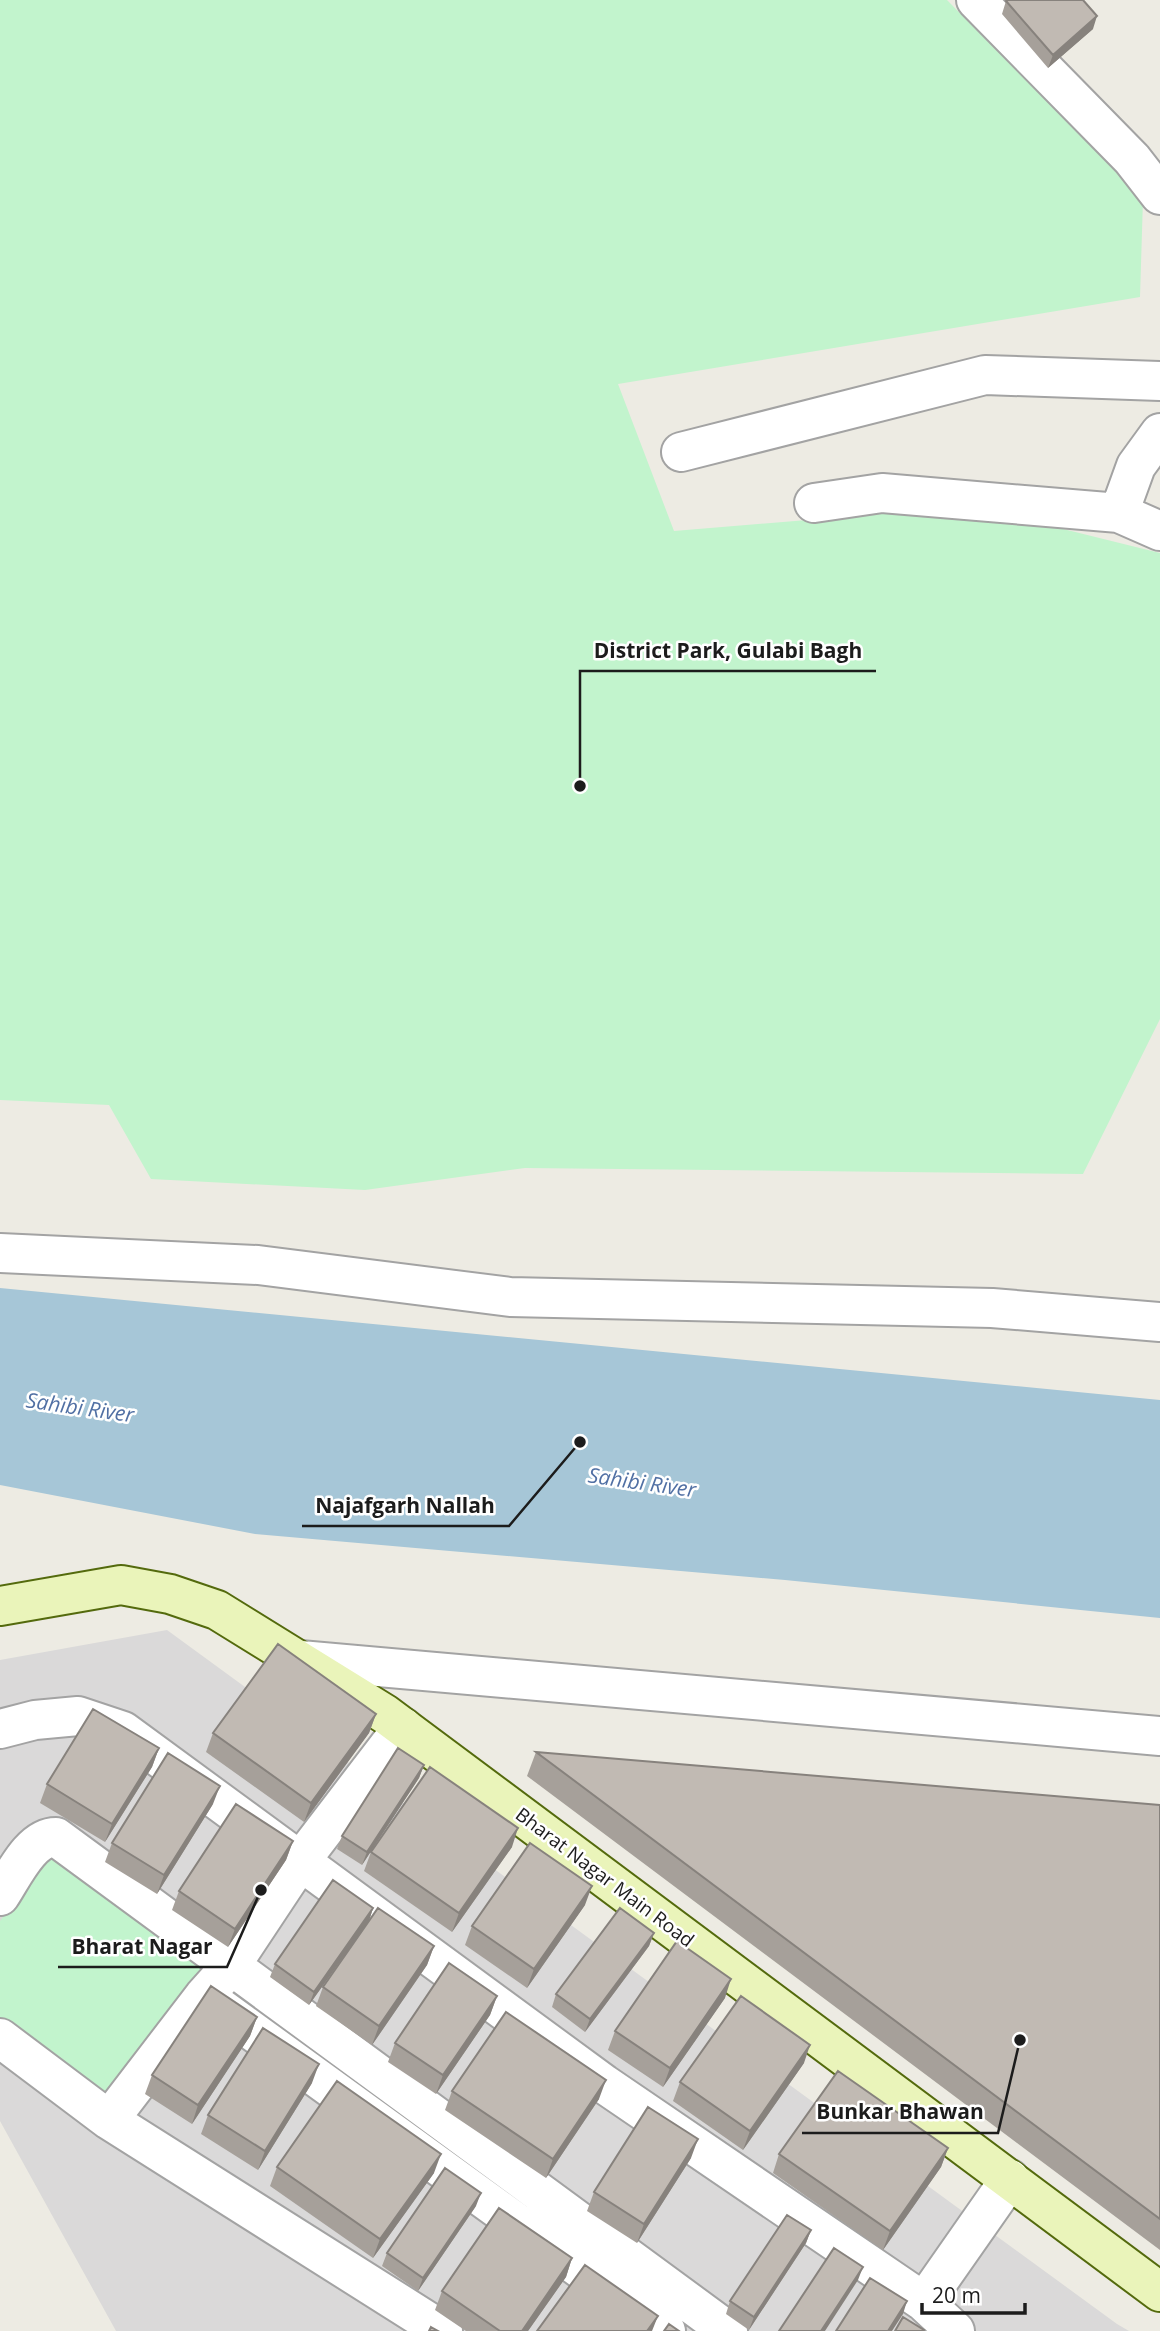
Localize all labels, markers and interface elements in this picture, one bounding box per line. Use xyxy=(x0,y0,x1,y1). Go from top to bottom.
callout: District Park, Gulabi Bagh xyxy=(580,629,876,671)
text: District Park, Gulabi Bagh xyxy=(594,636,862,664)
water label: Sahibi River xyxy=(24,1386,136,1429)
water label: Sahibi River xyxy=(586,1461,698,1504)
callout: Najafgarh Nallah xyxy=(302,1484,509,1526)
text: Najafgarh Nallah xyxy=(315,1491,495,1519)
street label: Bharat Nagar Main Road xyxy=(510,1801,700,1953)
callout: Bharat Nagar xyxy=(58,1925,227,1967)
text: Bharat Nagar xyxy=(71,1932,213,1960)
callout: Bunkar Bhawan xyxy=(802,2091,998,2133)
text: Bunkar Bhawan xyxy=(816,2097,984,2125)
scale bar xyxy=(922,2272,1025,2316)
text: 20 m xyxy=(932,2281,981,2309)

